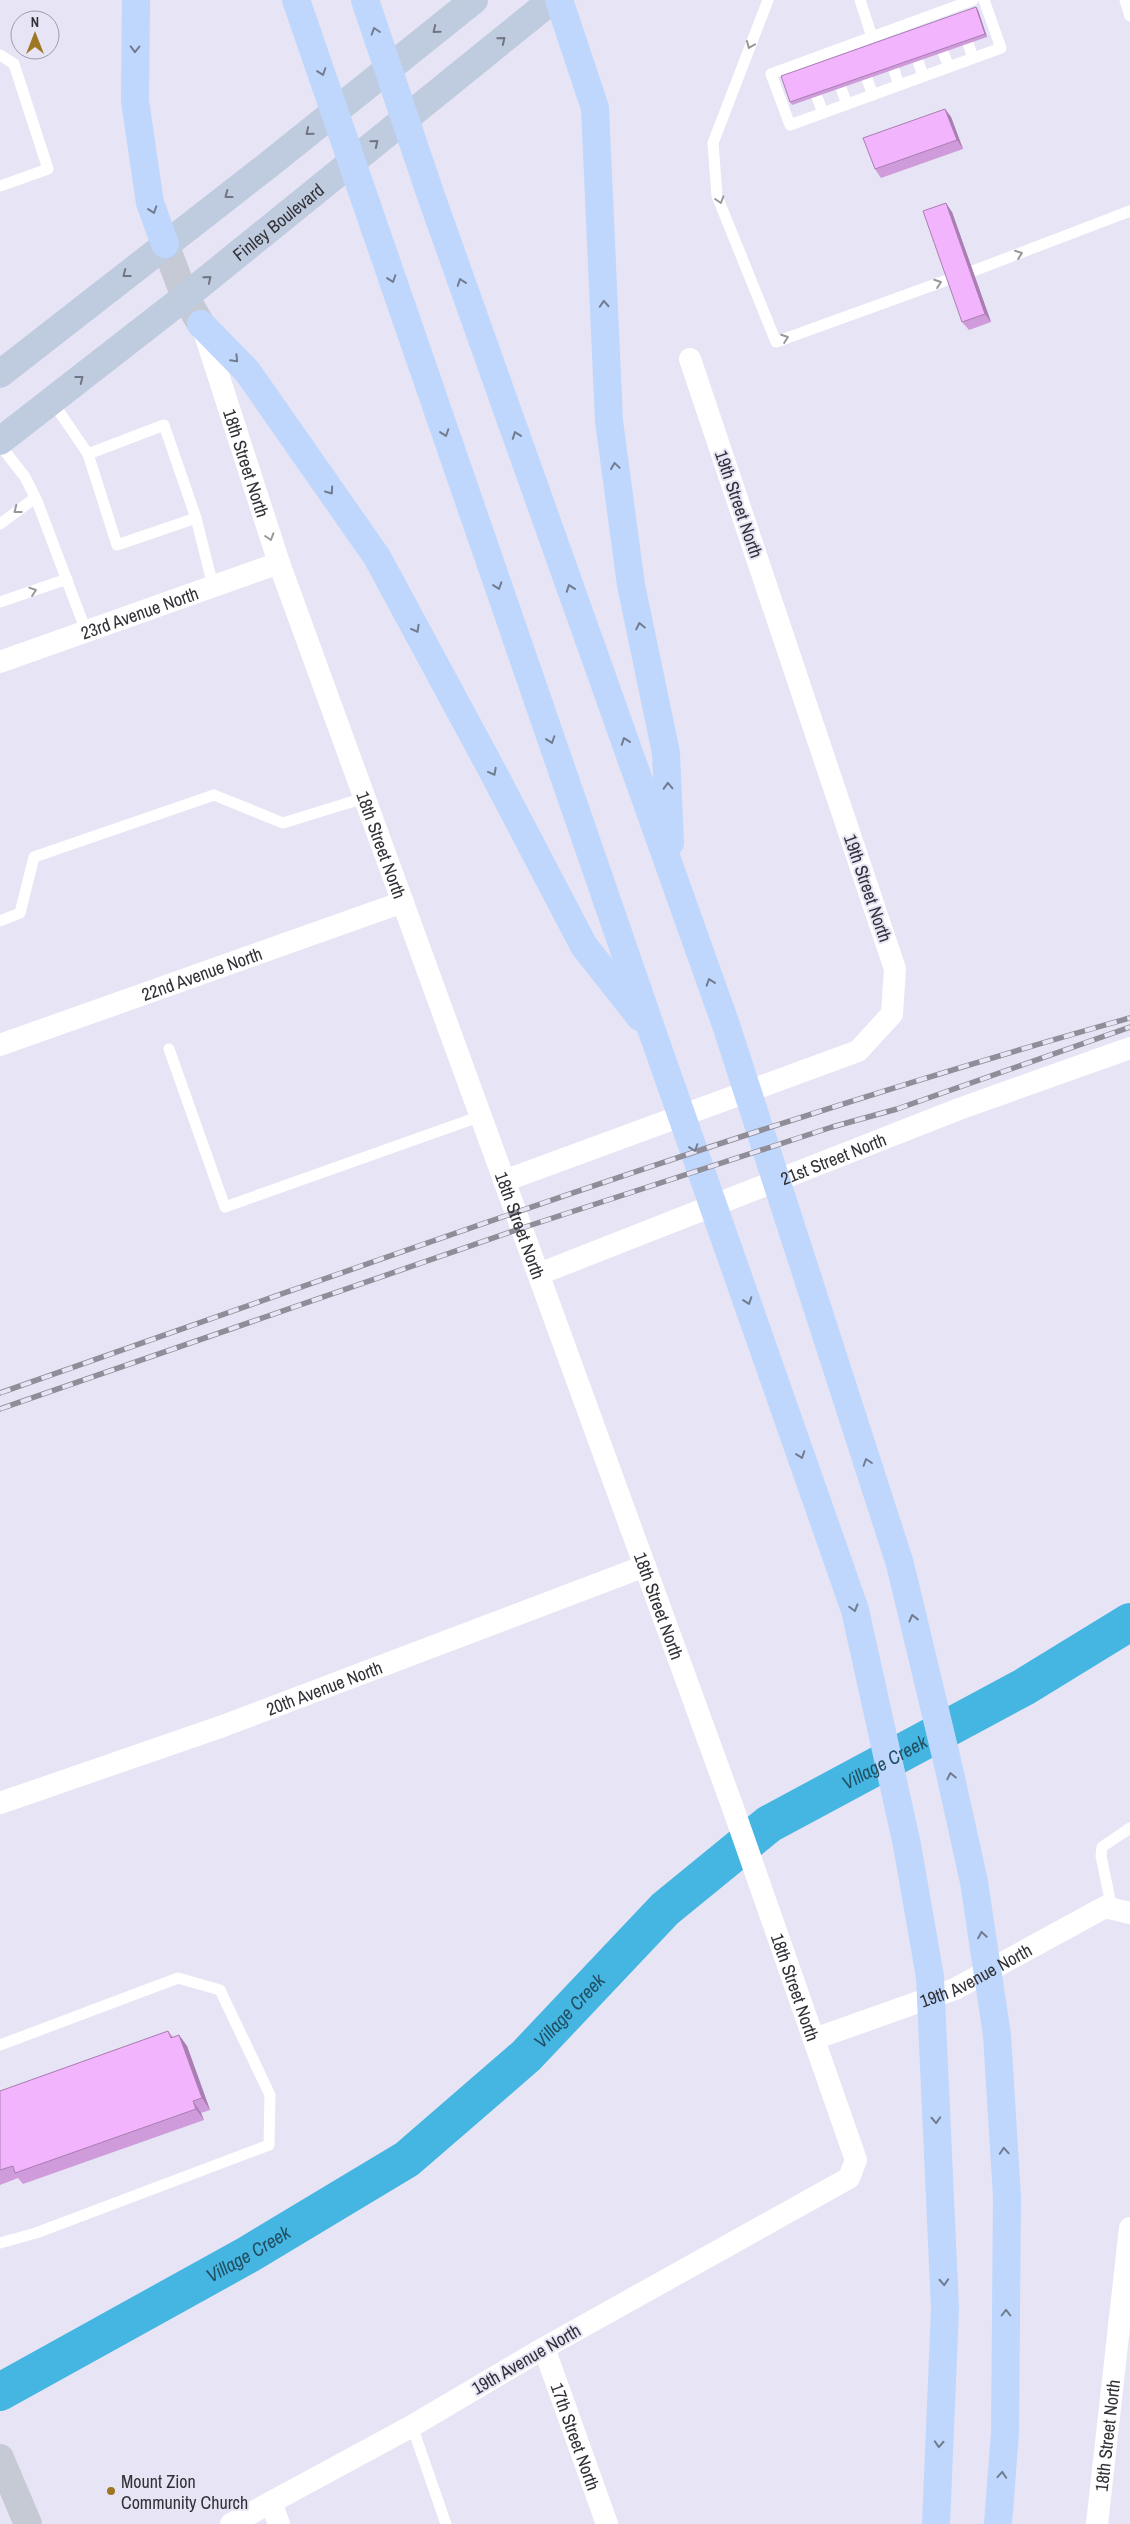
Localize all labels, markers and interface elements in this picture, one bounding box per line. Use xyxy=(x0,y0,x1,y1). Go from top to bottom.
north arrow xyxy=(10,10,60,60)
text: N xyxy=(31,13,39,31)
one-way arrow xyxy=(433,25,442,33)
one-way arrow xyxy=(371,27,381,35)
one-way arrow xyxy=(496,38,505,46)
one-way arrow xyxy=(746,40,756,49)
one-way arrow xyxy=(130,45,140,53)
one-way arrow xyxy=(316,67,326,76)
one-way arrow xyxy=(306,126,315,134)
one-way arrow xyxy=(369,141,378,149)
street label: Finley Boulevard xyxy=(227,177,329,266)
one-way arrow xyxy=(224,189,234,198)
one-way arrow xyxy=(714,195,724,204)
one-way arrow xyxy=(147,205,157,213)
one-way arrow xyxy=(1014,250,1023,260)
one-way arrow xyxy=(123,269,132,277)
one-way arrow xyxy=(386,274,396,283)
one-way arrow xyxy=(202,276,211,284)
one-way arrow xyxy=(457,278,467,287)
one-way arrow xyxy=(934,279,942,289)
one-way arrow xyxy=(598,299,609,307)
one-way arrow xyxy=(781,334,789,344)
one-way arrow xyxy=(229,354,238,363)
one-way arrow xyxy=(74,377,83,385)
street label: 18th Street North xyxy=(217,406,276,520)
one-way arrow xyxy=(439,428,449,436)
one-way arrow xyxy=(512,431,522,440)
street label: 19th Street North xyxy=(709,447,769,561)
one-way arrow xyxy=(610,461,621,469)
one-way arrow xyxy=(324,485,333,495)
one-way arrow xyxy=(14,505,23,513)
one-way arrow xyxy=(265,533,275,541)
street label: 23rd Avenue North xyxy=(77,580,202,645)
one-way arrow xyxy=(492,582,502,590)
one-way arrow xyxy=(566,584,576,593)
one-way arrow xyxy=(29,586,37,596)
one-way arrow xyxy=(635,622,645,631)
one-way arrow xyxy=(409,624,419,633)
one-way arrow xyxy=(546,735,556,744)
one-way arrow xyxy=(621,737,631,746)
one-way arrow xyxy=(487,766,497,775)
one-way arrow xyxy=(662,782,673,790)
street label: 18th Street North xyxy=(351,788,413,902)
street label: 19th Street North xyxy=(838,831,898,945)
street label: 22nd Avenue North xyxy=(138,941,265,1006)
one-way arrow xyxy=(706,978,716,986)
street label: 21st Street North xyxy=(777,1126,890,1191)
one-way arrow xyxy=(688,1143,698,1152)
street label: 18th Street North xyxy=(489,1168,551,1282)
one-way arrow xyxy=(742,1297,752,1305)
one-way arrow xyxy=(795,1450,805,1459)
one-way arrow xyxy=(863,1458,873,1466)
street label: 18th Street North xyxy=(628,1549,690,1663)
one-way arrow xyxy=(849,1604,859,1612)
one-way arrow xyxy=(908,1613,919,1622)
street label: 20th Avenue North xyxy=(263,1654,386,1721)
water label: Village Creek xyxy=(837,1728,933,1796)
one-way arrow xyxy=(946,1771,957,1780)
street label: 18th Street North xyxy=(765,1930,826,2044)
one-way arrow xyxy=(977,1931,987,1939)
street label: 19th Avenue North xyxy=(916,1937,1036,2013)
water label: Village Creek xyxy=(527,1967,611,2053)
one-way arrow xyxy=(931,2116,942,2124)
one-way arrow xyxy=(998,2146,1009,2154)
water label: Village Creek xyxy=(201,2219,296,2288)
one-way arrow xyxy=(939,2278,950,2286)
one-way arrow xyxy=(1001,2309,1011,2316)
street label: 19th Avenue North xyxy=(467,2318,585,2400)
street label: 18th Street North xyxy=(1088,2378,1126,2493)
street label: 17th Street North xyxy=(545,2379,606,2494)
one-way arrow xyxy=(934,2440,945,2448)
place label: Mount Zion Community Church xyxy=(121,2469,248,2515)
one-way arrow xyxy=(996,2471,1007,2479)
marker: Mount Zion Community Church xyxy=(105,2485,117,2497)

